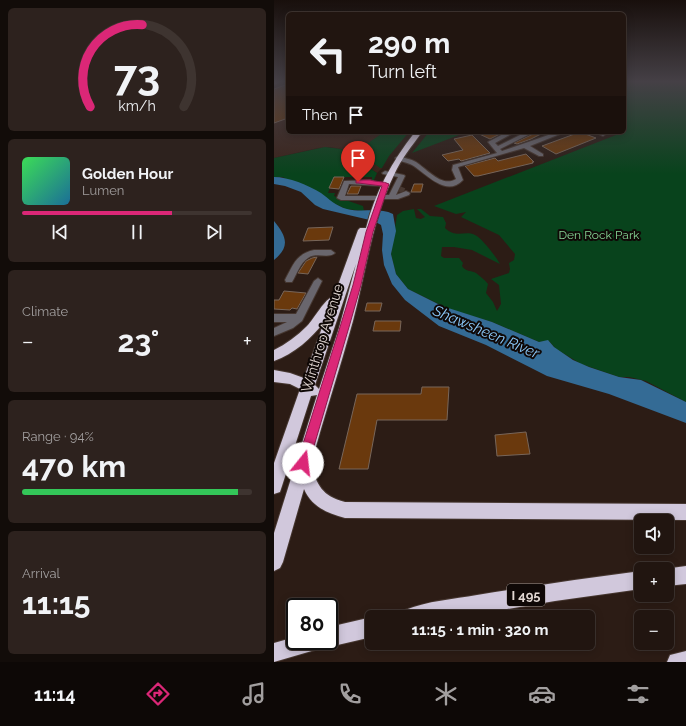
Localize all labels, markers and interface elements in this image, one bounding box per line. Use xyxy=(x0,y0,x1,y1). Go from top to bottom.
text: 290 m xyxy=(368,27,450,60)
icon: left xyxy=(302,28,354,80)
text: 73 xyxy=(114,51,160,100)
text: Turn left xyxy=(368,61,437,82)
text: km/h xyxy=(118,98,156,114)
icon: arrive xyxy=(345,104,367,126)
text: Then xyxy=(302,106,337,124)
pin xyxy=(341,141,375,182)
icon: arrive xyxy=(347,147,369,169)
text: Golden Hour xyxy=(82,165,173,183)
text: Lumen xyxy=(82,183,124,198)
icon: previous xyxy=(49,221,71,243)
icon: pause xyxy=(126,221,148,243)
icon: next xyxy=(203,221,225,243)
park label: Den Rock Park xyxy=(559,228,640,242)
street label: Winthrop Avenue xyxy=(298,282,346,394)
water label: Shawsheen River xyxy=(429,301,543,363)
text: Climate xyxy=(22,304,68,319)
text: 23° xyxy=(117,324,159,359)
text: − xyxy=(22,328,34,354)
text: + xyxy=(243,328,252,354)
text: Range · 94% xyxy=(22,429,94,444)
position arrow xyxy=(282,442,324,484)
text: 470 km xyxy=(22,449,126,484)
map controls xyxy=(634,514,674,650)
button: sound xyxy=(634,514,674,554)
button: + xyxy=(634,562,674,602)
text: Arrival xyxy=(22,566,60,581)
road number: I 495 xyxy=(507,584,545,606)
text: 11:15 xyxy=(22,586,91,621)
speed limit sign: 80 xyxy=(286,598,338,650)
button: − xyxy=(634,610,674,650)
text: 11:15 · 1 min · 320 m xyxy=(412,621,548,639)
icon: directions xyxy=(144,680,172,708)
icon: music xyxy=(240,680,268,708)
icon: phone xyxy=(336,680,364,708)
icon: climate xyxy=(432,680,460,708)
icon: car xyxy=(528,680,556,708)
icon: filters xyxy=(624,680,652,708)
text: 11:14 xyxy=(34,684,75,705)

